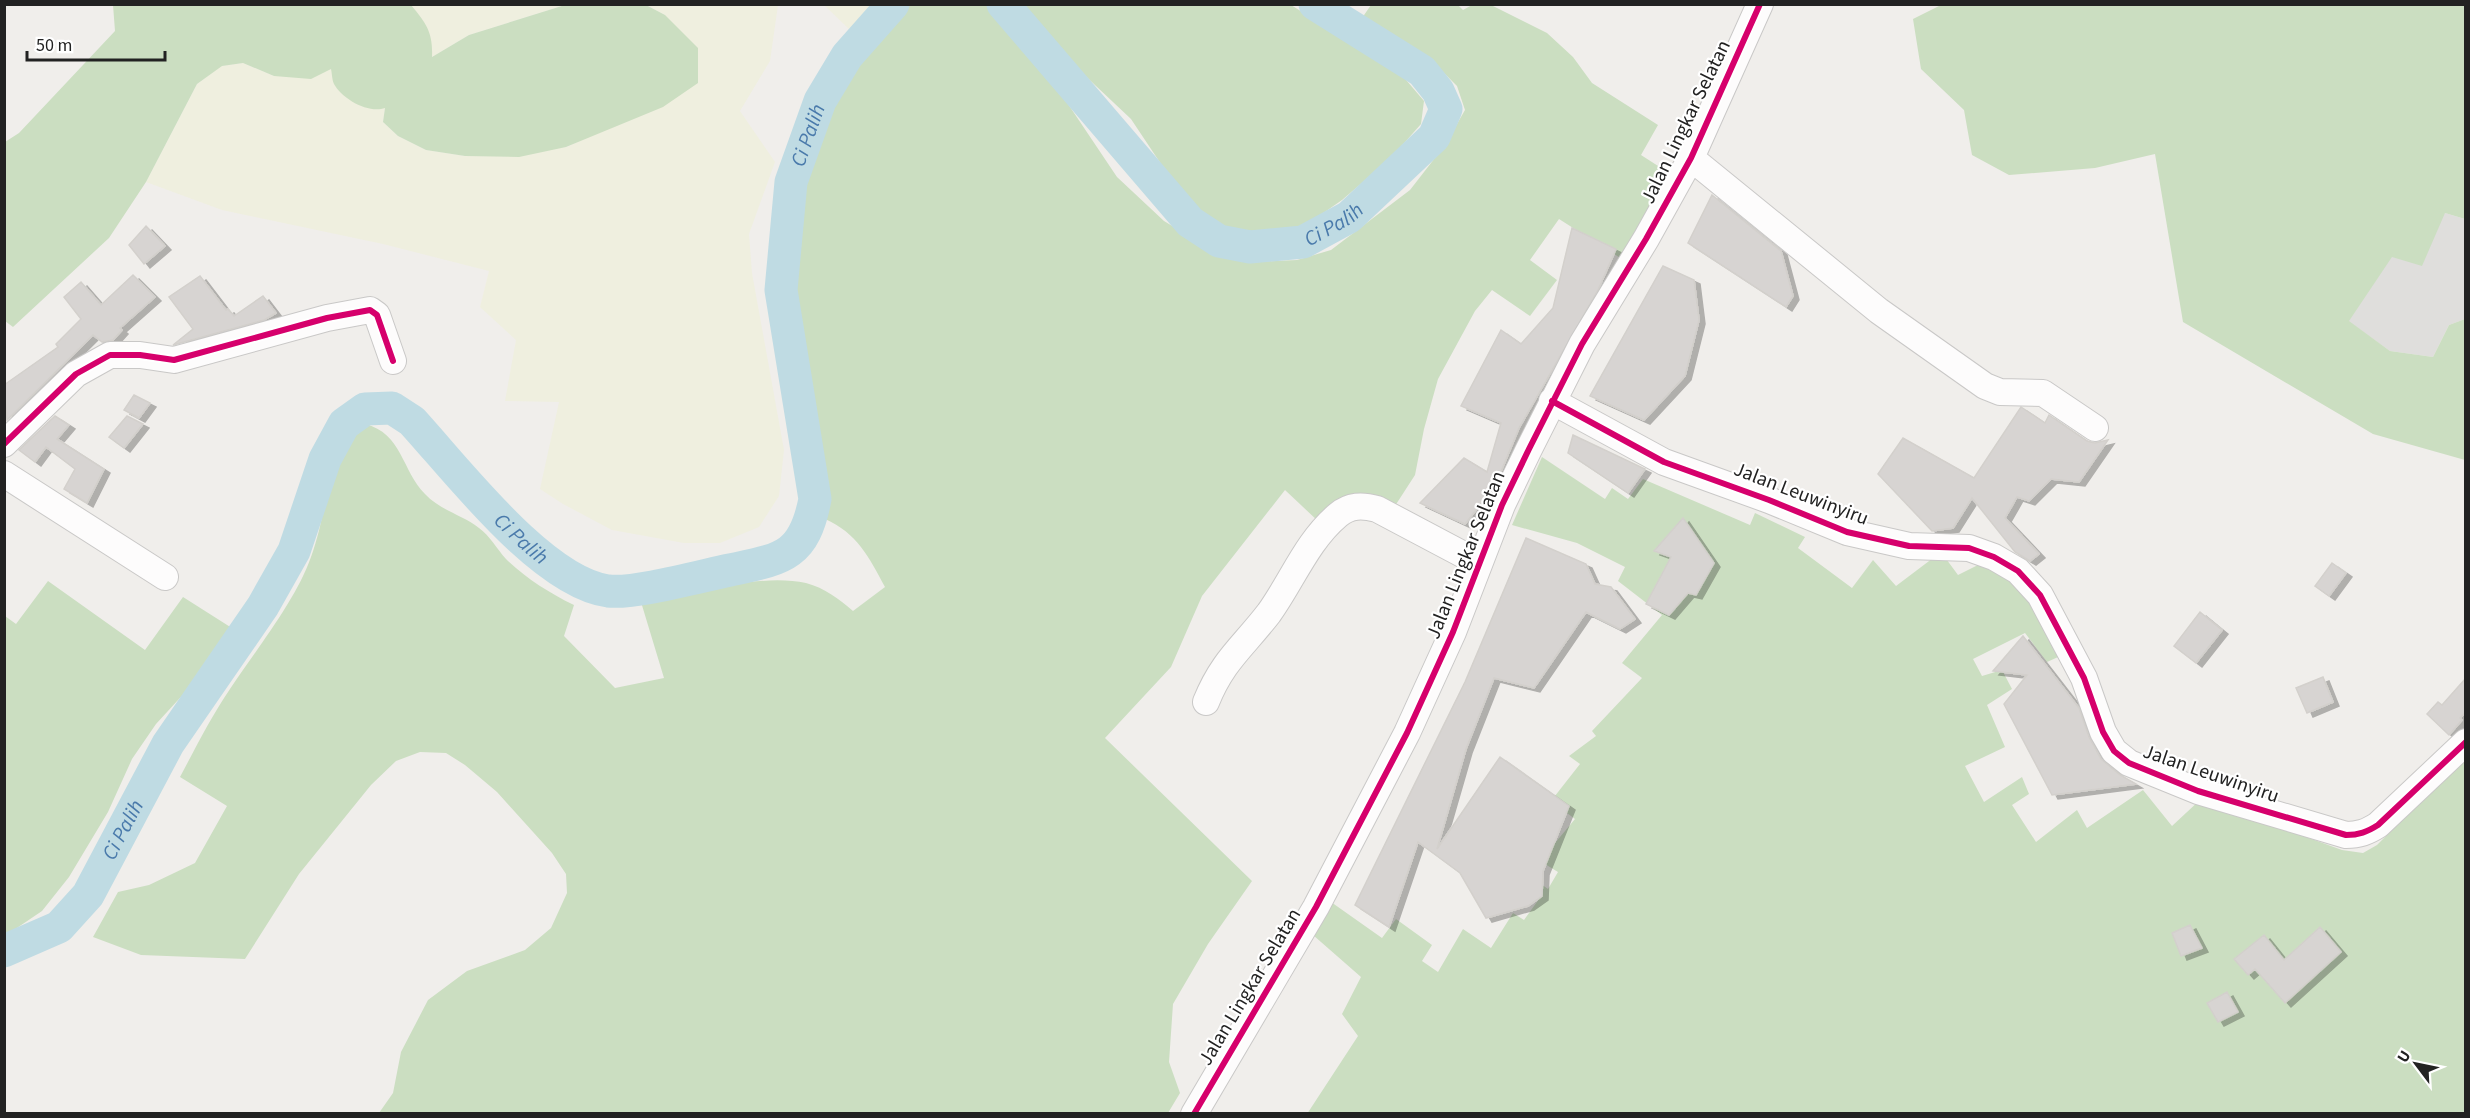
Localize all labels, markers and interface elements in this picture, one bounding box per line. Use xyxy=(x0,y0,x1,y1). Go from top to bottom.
scale bar xyxy=(27,24,165,62)
text: 50 m xyxy=(36,33,72,58)
street label: Jalan Lingkar Selatan xyxy=(1634,35,1738,209)
water label: Ci Palih xyxy=(783,100,833,171)
water label: Ci Palih xyxy=(1299,196,1370,254)
street label: Jalan Leuwinyiru xyxy=(1730,455,1872,533)
street label: Jalan Lingkar Selatan xyxy=(1419,467,1513,643)
water label: Ci Palih xyxy=(487,506,555,572)
street label: Jalan Leuwinyiru xyxy=(2139,738,2283,810)
water label: Ci Palih xyxy=(94,794,151,865)
street label: Jalan Lingkar Selatan xyxy=(1192,903,1308,1071)
north arrow xyxy=(2386,1034,2446,1094)
text: U xyxy=(2392,1046,2416,1067)

